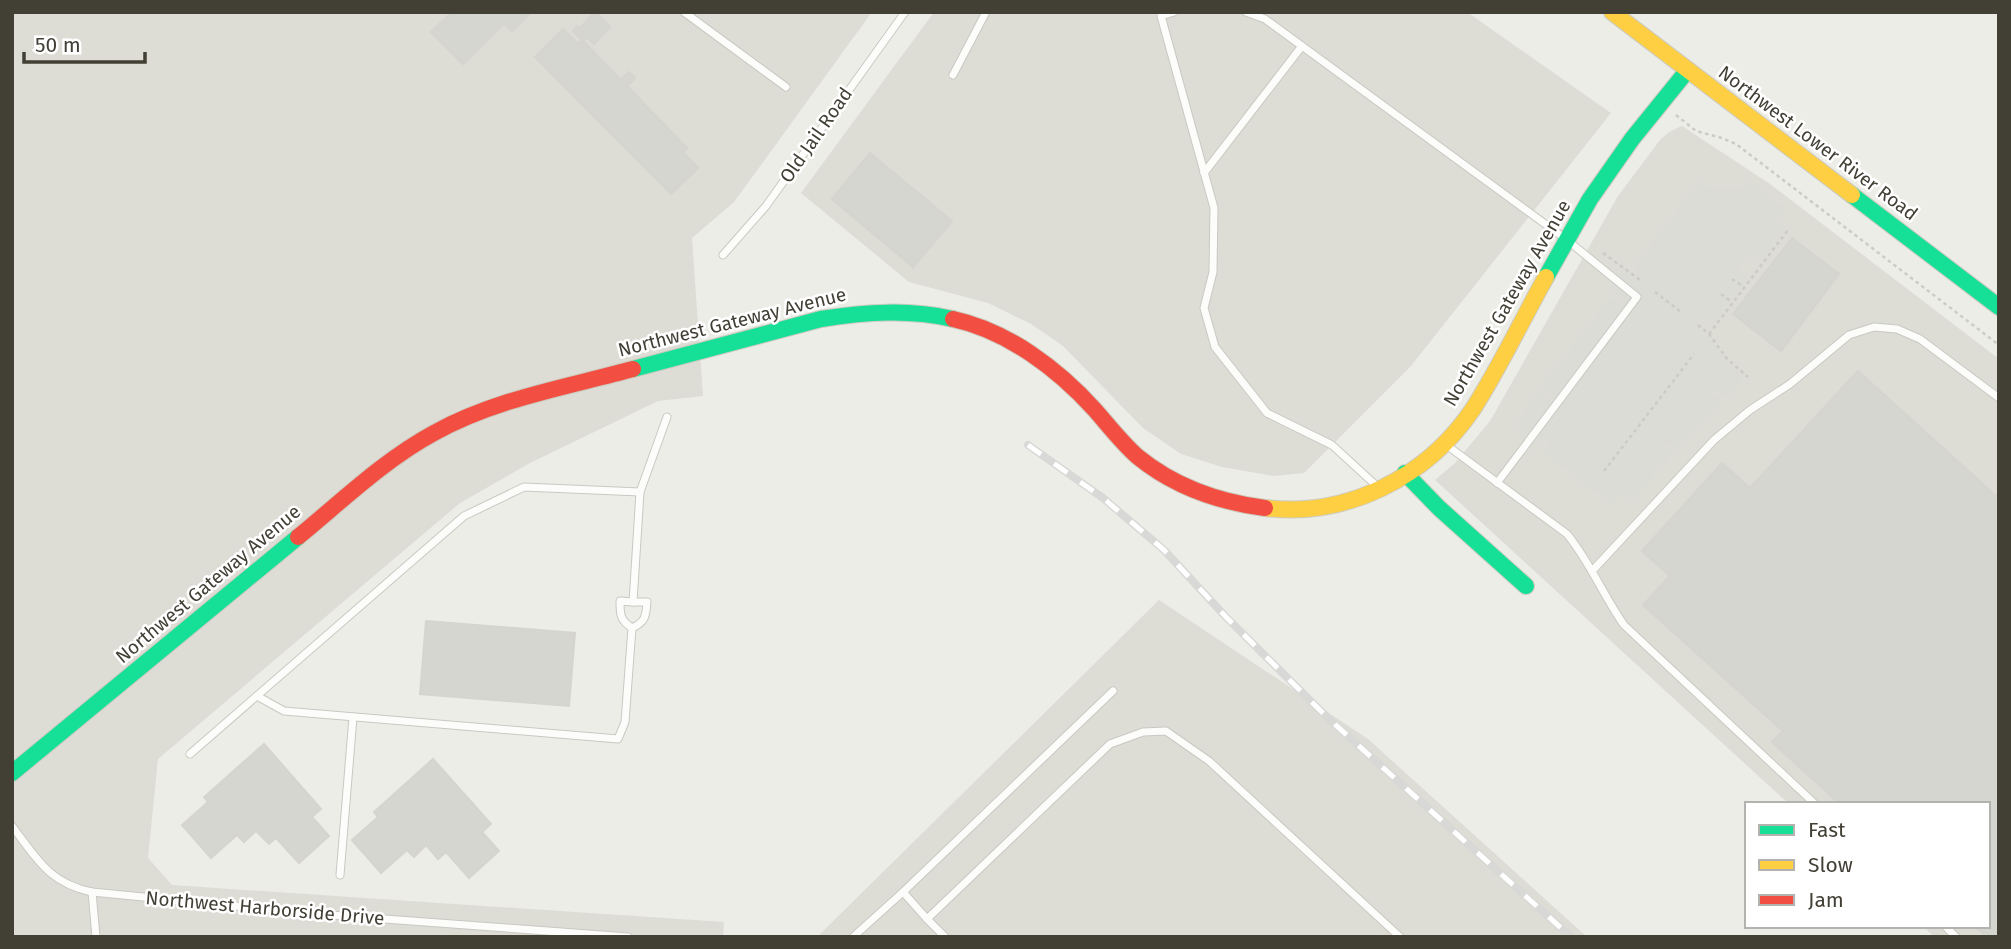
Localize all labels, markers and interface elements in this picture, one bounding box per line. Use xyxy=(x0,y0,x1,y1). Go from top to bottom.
scale bar xyxy=(24,21,145,65)
text: 50 m xyxy=(35,32,81,58)
street label: Northwest Lower River Road xyxy=(1714,61,1922,225)
street label: Old Jail Road xyxy=(775,83,857,187)
street label: Northwest Gateway Avenue xyxy=(1438,196,1576,410)
street label: Northwest Gateway Avenue xyxy=(616,283,848,361)
street label: Northwest Gateway Avenue xyxy=(111,500,305,668)
legend xyxy=(1745,802,1990,928)
text: Fast xyxy=(1808,817,1846,843)
text: Slow xyxy=(1808,852,1853,878)
street label: Northwest Harborside Drive xyxy=(145,886,385,930)
text: Jam xyxy=(1808,887,1844,913)

